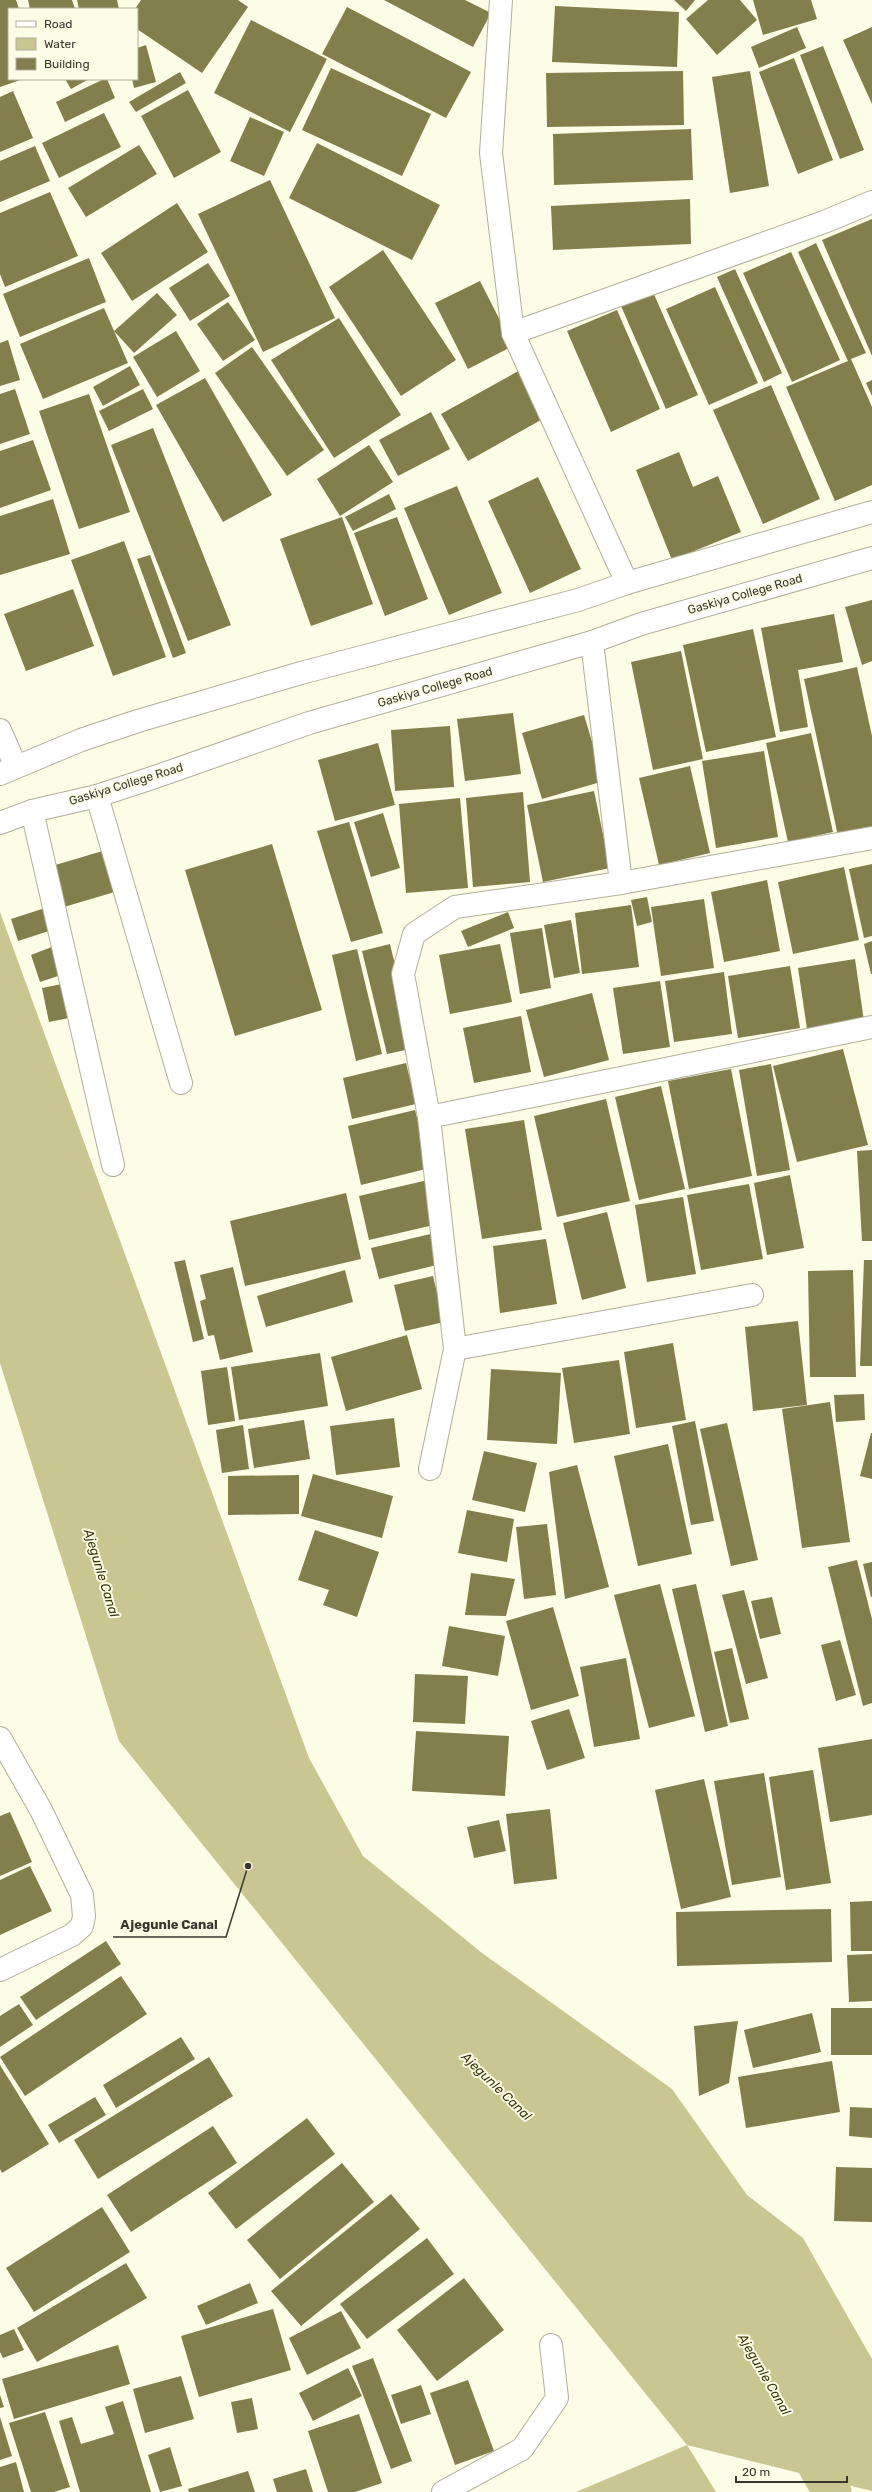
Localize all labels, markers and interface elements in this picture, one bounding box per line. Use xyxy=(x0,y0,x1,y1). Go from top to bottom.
legend xyxy=(8,8,138,80)
text: Road xyxy=(44,17,72,31)
text: Water xyxy=(44,37,76,51)
text: Building xyxy=(44,57,90,71)
street label: Gaskiya College Road xyxy=(686,571,804,617)
street label: Gaskiya College Road xyxy=(376,664,494,710)
street label: Gaskiya College Road xyxy=(67,760,185,808)
water label: Ajegunle Canal xyxy=(80,1526,122,1620)
callout: Ajegunle Canal xyxy=(113,1912,226,1937)
text: Ajegunle Canal xyxy=(120,1917,218,1932)
water label: Ajegunle Canal xyxy=(457,2049,535,2125)
water label: Ajegunle Canal xyxy=(734,2330,794,2419)
scale bar xyxy=(736,2458,847,2484)
text: 20 m xyxy=(742,2465,770,2479)

